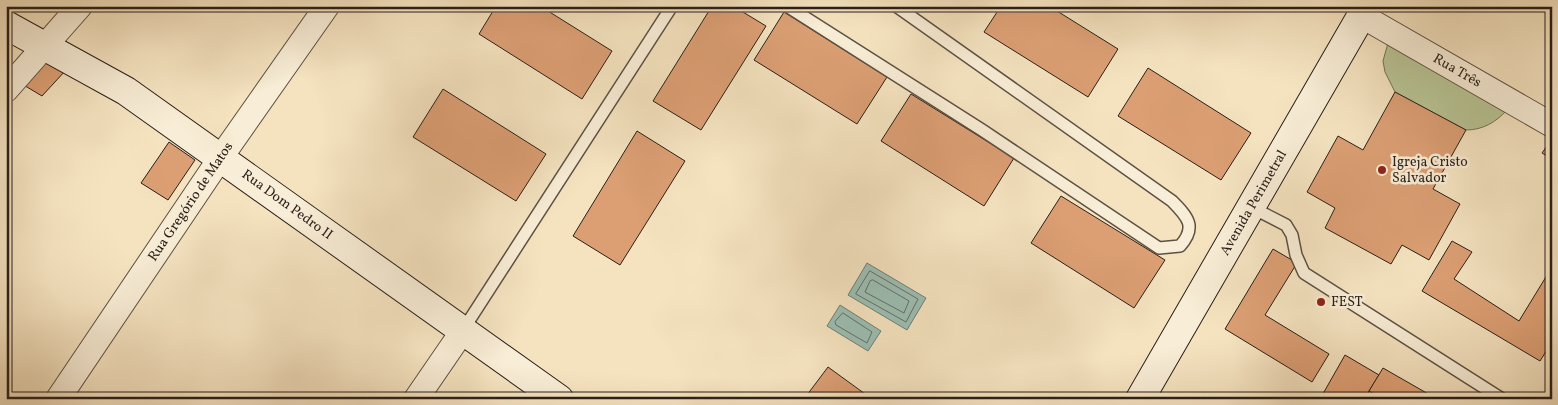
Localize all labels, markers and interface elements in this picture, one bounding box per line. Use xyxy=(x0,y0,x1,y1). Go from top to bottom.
street label: Rua Três xyxy=(1429,50,1485,92)
street label: Rua Gregório de Matos xyxy=(144,139,238,265)
street label: Avenida Perimetral xyxy=(1216,147,1292,259)
place label: Igreja Cristo Salvador xyxy=(1392,153,1468,188)
marker: Igreja Cristo Salvador xyxy=(1376,164,1388,176)
street label: Rua Dom Pedro II xyxy=(238,165,337,245)
place label: FEST xyxy=(1331,293,1363,312)
marker: FEST xyxy=(1315,296,1327,308)

